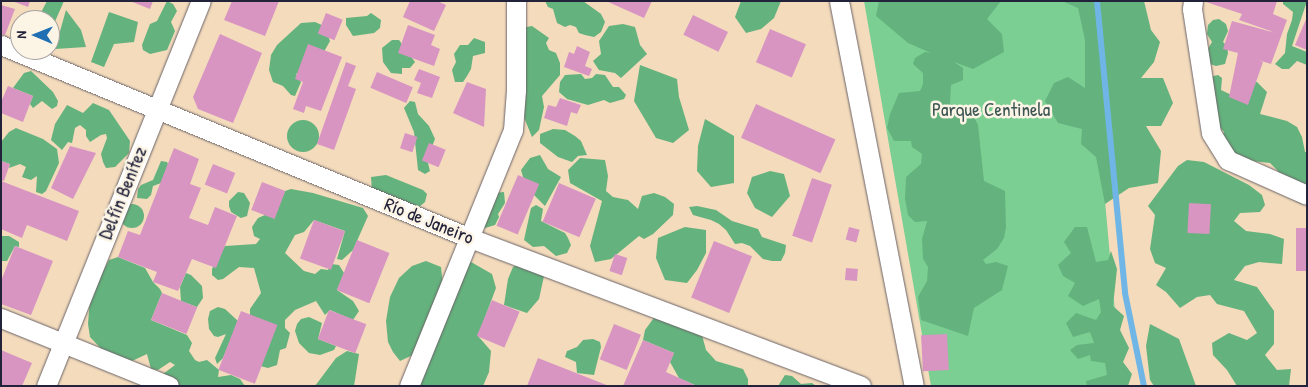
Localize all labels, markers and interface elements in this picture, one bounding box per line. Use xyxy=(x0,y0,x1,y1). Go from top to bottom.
north arrow xyxy=(10,10,60,60)
text: N xyxy=(11,31,30,39)
park label: Parque Centinela xyxy=(932,99,1050,121)
street label: Delfín Benítez xyxy=(94,143,152,243)
street label: Río de Janeiro xyxy=(381,193,477,249)

